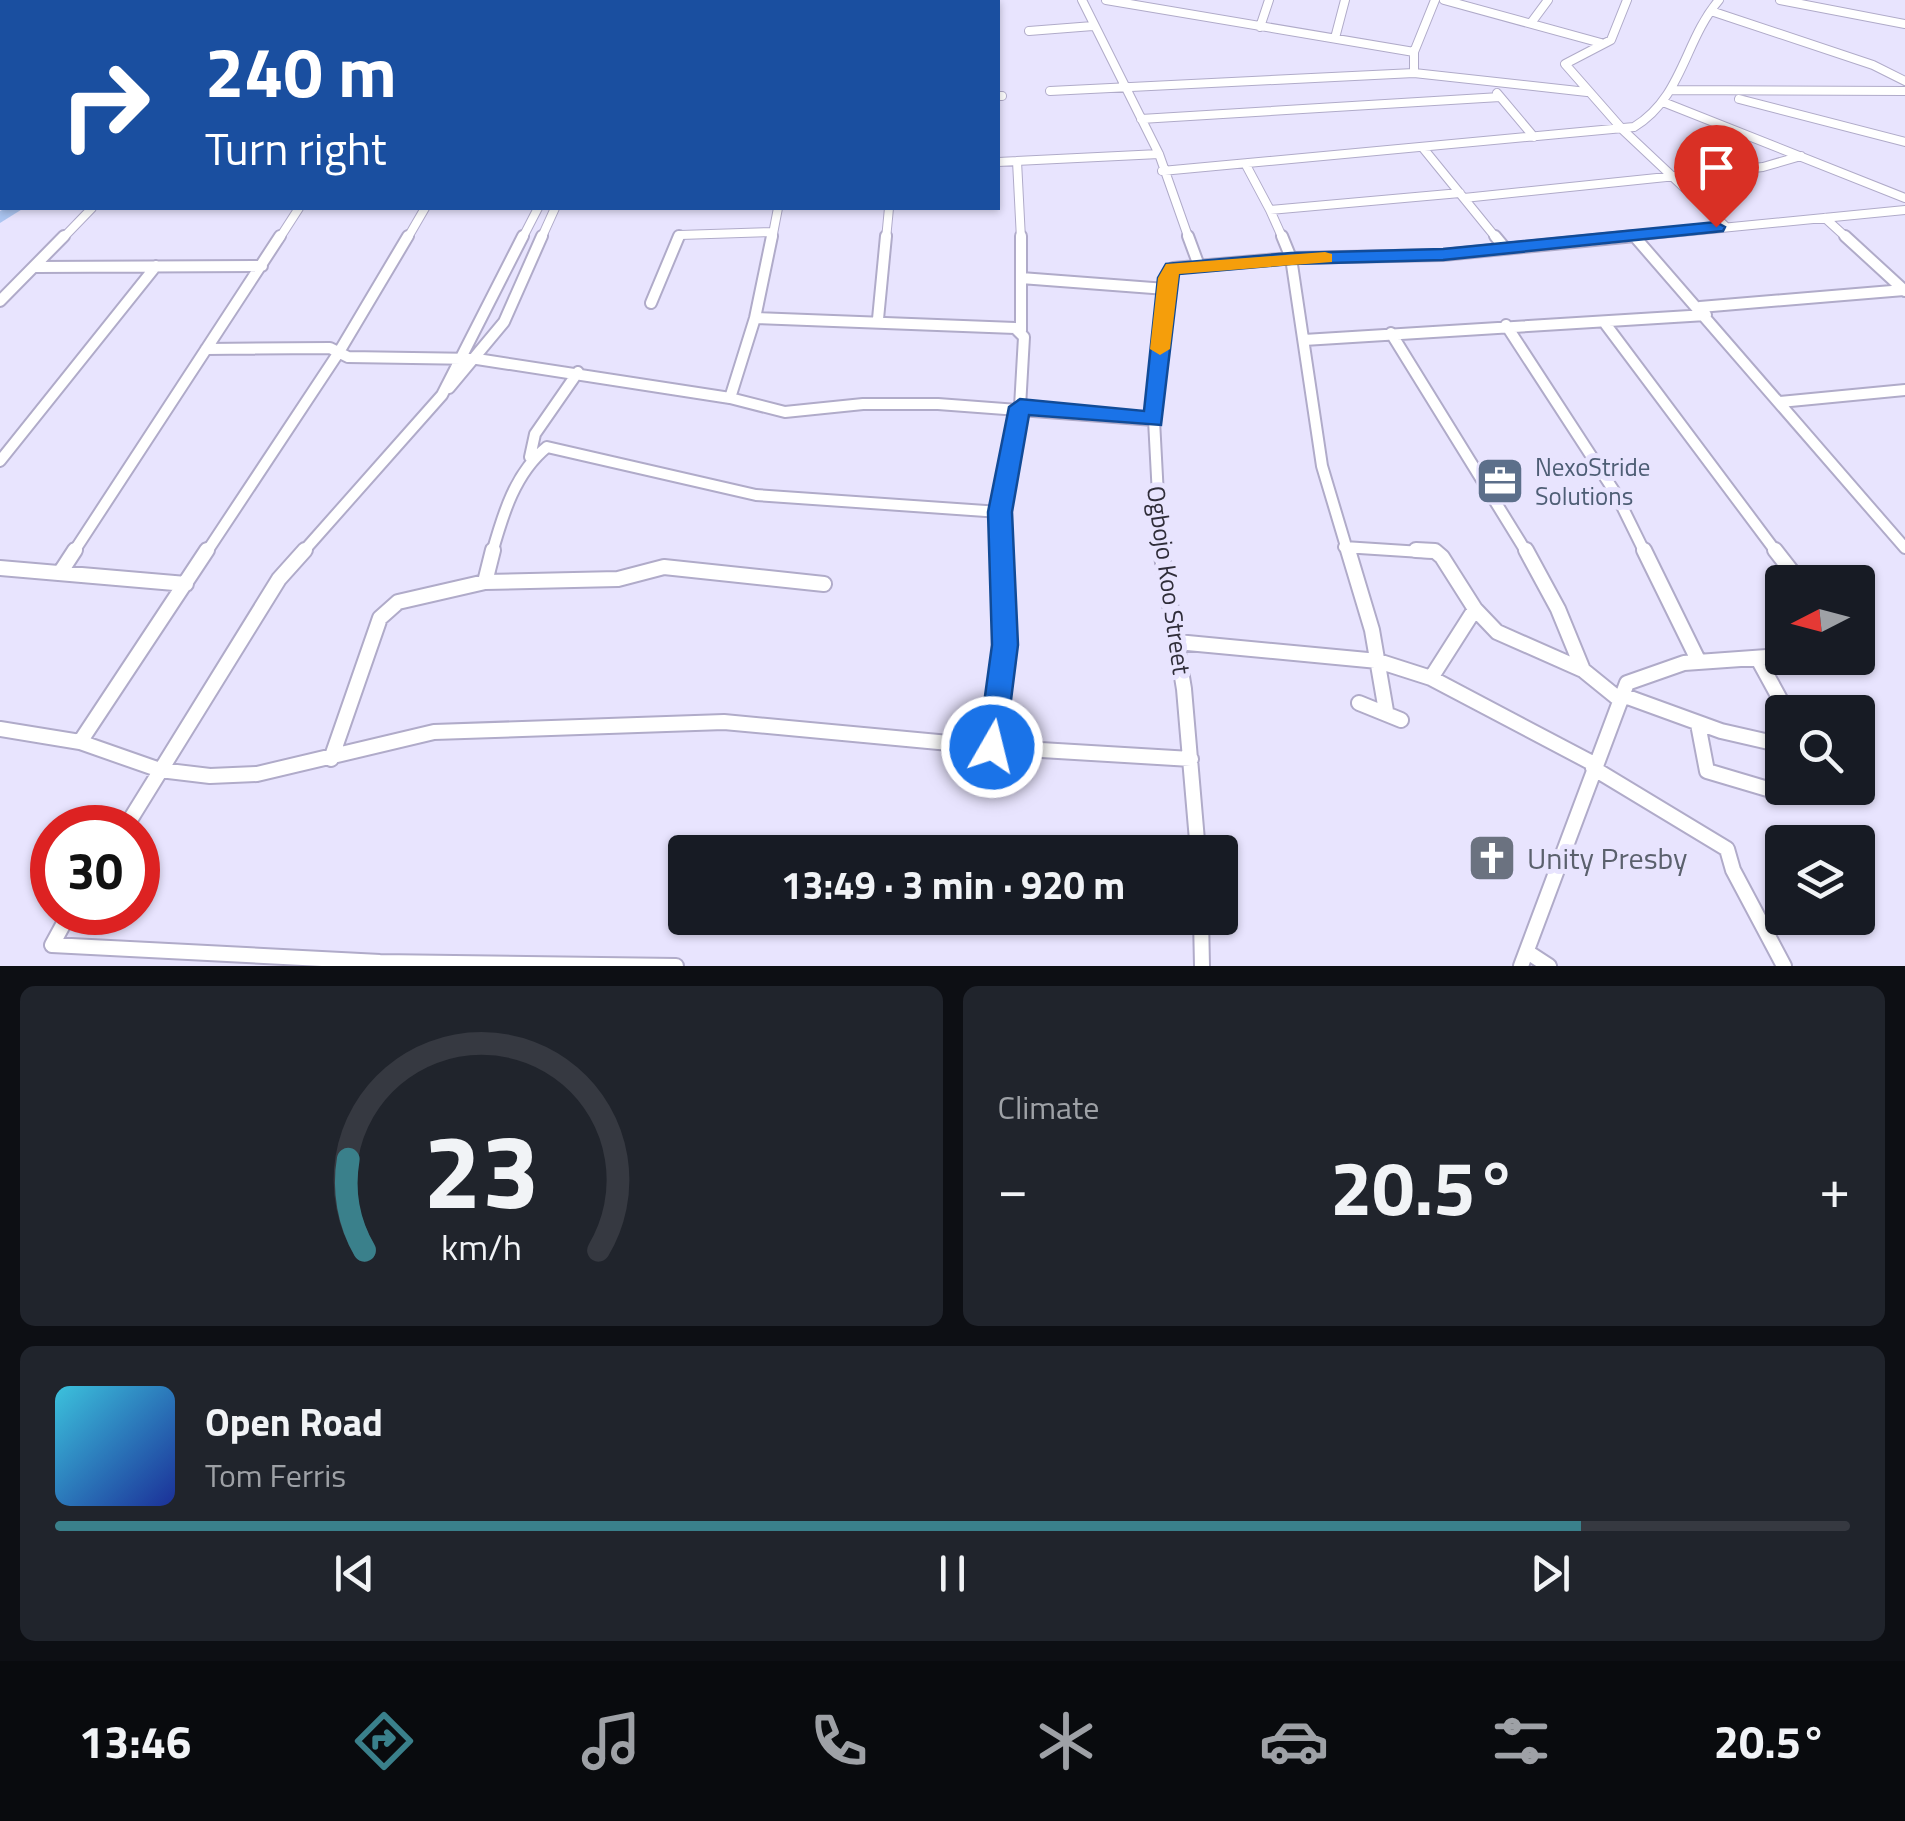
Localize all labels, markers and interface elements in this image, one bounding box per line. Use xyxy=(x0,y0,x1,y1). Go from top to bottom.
text: 240 m xyxy=(205,18,397,124)
icon: right xyxy=(40,40,170,170)
text: Turn right xyxy=(205,114,387,182)
pin xyxy=(1674,125,1759,228)
icon: arrive xyxy=(1689,140,1744,195)
place label: NexoStride Solutions xyxy=(1535,448,1650,515)
office icon: NexoStride Solutions xyxy=(1474,455,1526,507)
street label: Ogbojo Koo Street xyxy=(1137,483,1201,677)
north arrow xyxy=(1765,565,1875,675)
map controls xyxy=(1765,565,1875,935)
position arrow xyxy=(940,695,1044,799)
button: search xyxy=(1765,695,1875,805)
speed limit sign: 30 xyxy=(30,805,160,935)
button: layers xyxy=(1765,825,1875,935)
church icon: Unity Presby xyxy=(1466,832,1518,884)
place label: Unity Presby xyxy=(1527,835,1688,881)
text: 13:49 · 3 min · 920 m xyxy=(781,856,1125,914)
text: Climate xyxy=(998,1083,1099,1131)
text: 23 xyxy=(423,1090,539,1248)
text: 20.5° xyxy=(1330,1130,1517,1244)
text: − xyxy=(998,1146,1028,1229)
text: + xyxy=(1819,1146,1850,1229)
text: km/h xyxy=(441,1219,522,1274)
text: Open Road xyxy=(205,1393,383,1451)
text: Tom Ferris xyxy=(205,1451,346,1499)
icon: previous xyxy=(327,1546,382,1601)
icon: pause xyxy=(925,1546,980,1601)
icon: next xyxy=(1523,1546,1578,1601)
icon: directions xyxy=(349,1706,419,1776)
icon: music xyxy=(576,1706,646,1776)
icon: phone xyxy=(804,1706,874,1776)
icon: climate xyxy=(1031,1706,1101,1776)
icon: car xyxy=(1259,1706,1329,1776)
icon: filters xyxy=(1486,1706,1556,1776)
text: 13:46 xyxy=(79,1707,191,1775)
text: 20.5° xyxy=(1714,1707,1826,1775)

